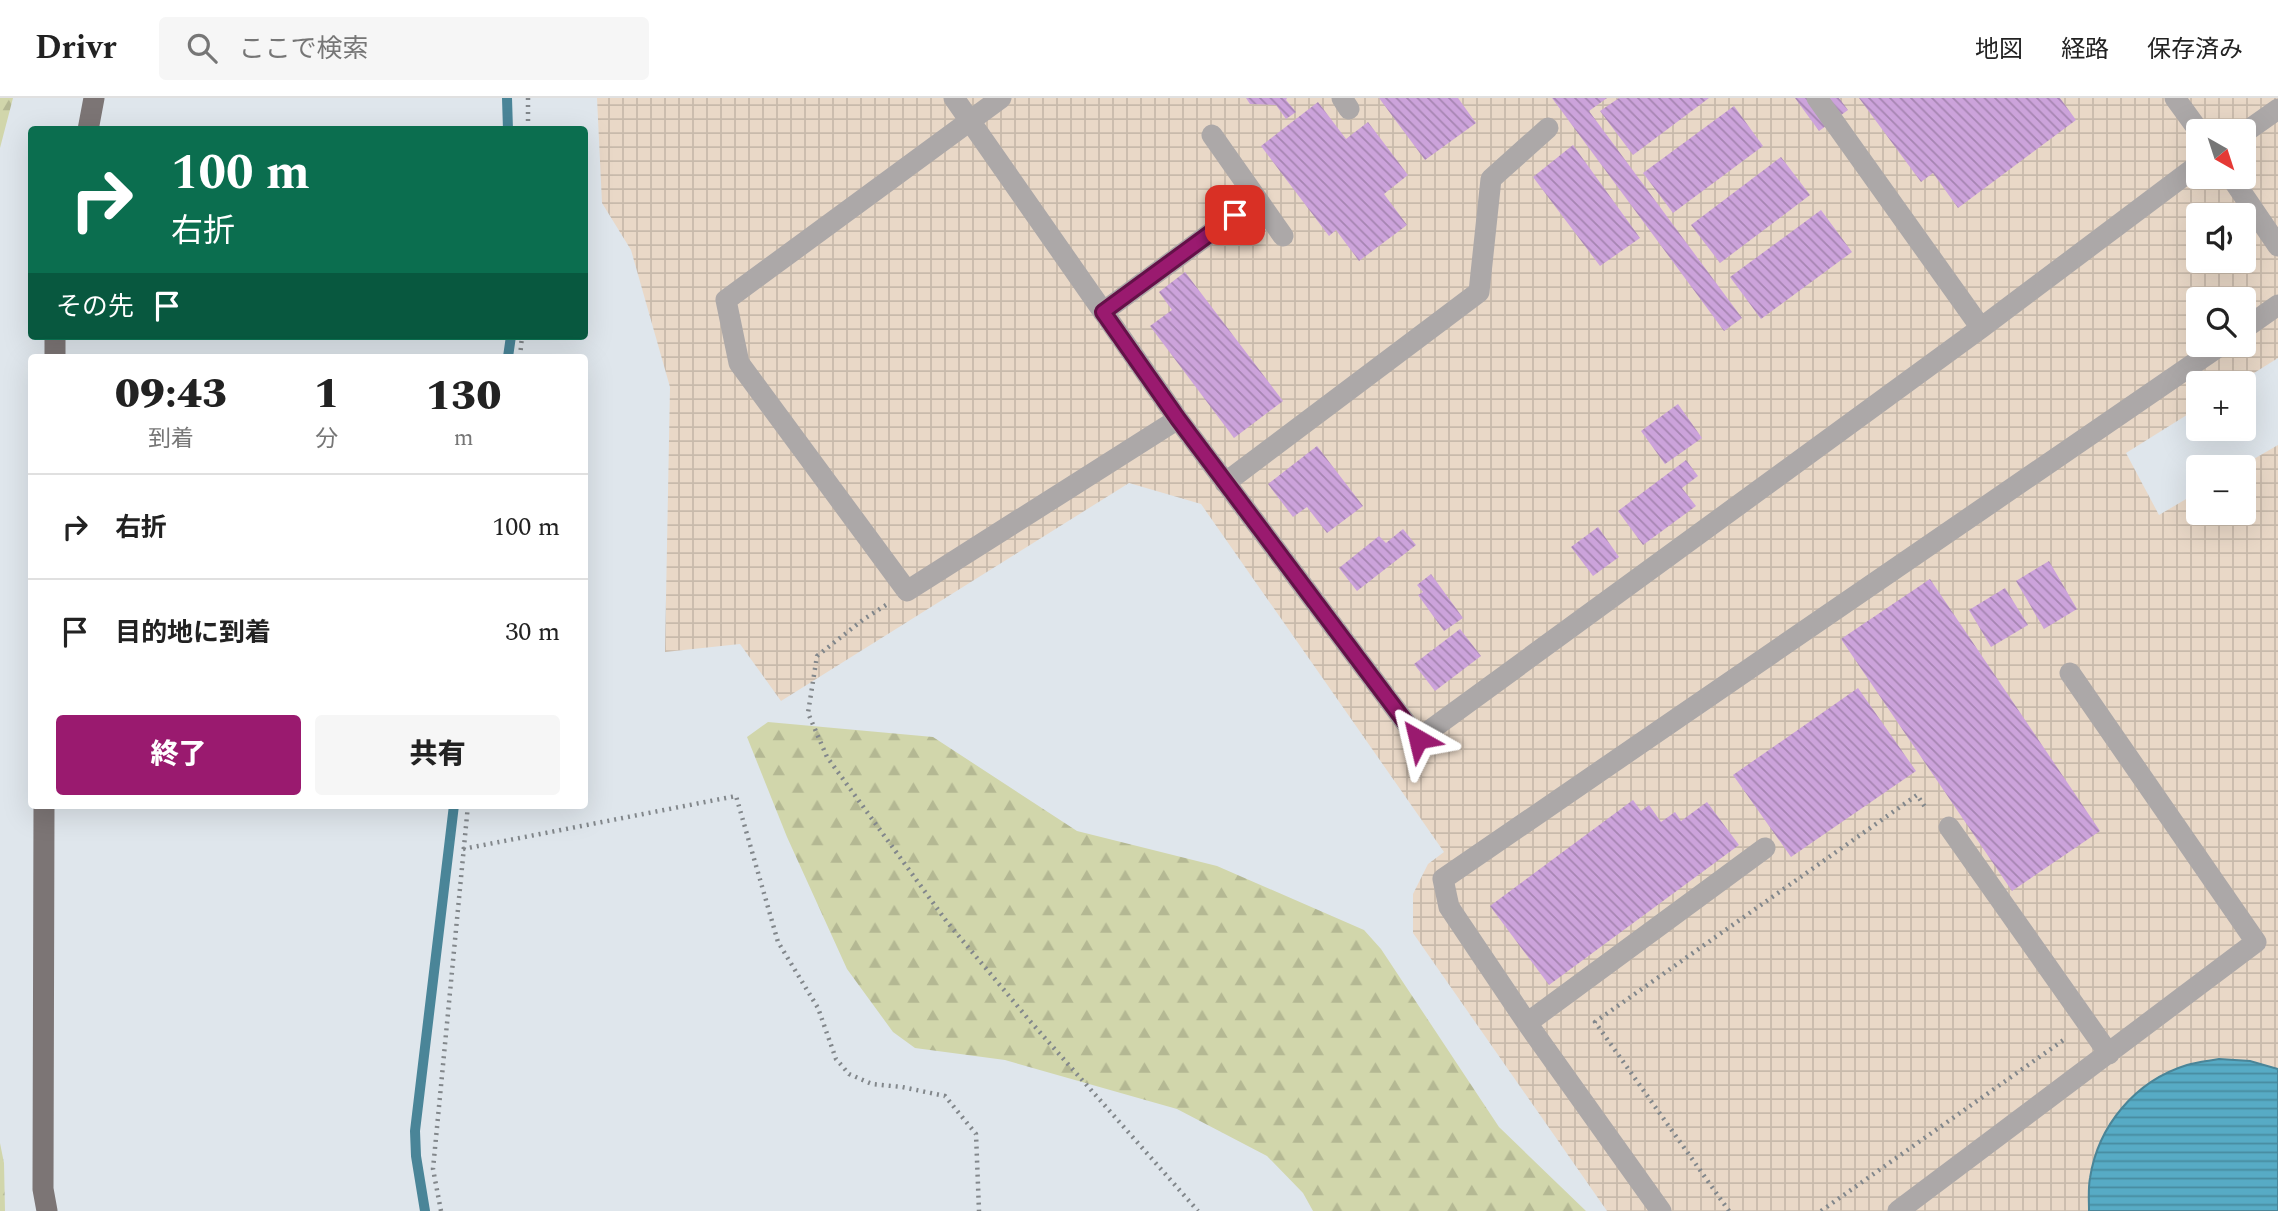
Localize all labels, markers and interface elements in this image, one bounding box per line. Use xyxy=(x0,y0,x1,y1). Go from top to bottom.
search box xyxy=(159,17,649,80)
text: Drivr xyxy=(35,23,117,73)
icon: search xyxy=(183,29,221,67)
text: ここで検索 xyxy=(239,29,369,69)
text: 地図 xyxy=(1975,32,2023,68)
text: 経路 xyxy=(2061,32,2109,68)
text: 保存済み xyxy=(2147,32,2243,68)
north arrow xyxy=(2186,119,2256,189)
map controls xyxy=(2186,119,2256,525)
text: 100 m xyxy=(171,136,310,211)
icon: right xyxy=(56,154,147,245)
pin xyxy=(1205,185,1265,245)
icon: arrive xyxy=(1216,196,1254,234)
button: sound xyxy=(2186,203,2256,273)
text: 右折 xyxy=(171,207,235,256)
text: その先 xyxy=(56,287,134,327)
icon: arrive xyxy=(148,287,186,325)
button: search xyxy=(2186,287,2256,357)
text: 09:43 xyxy=(115,363,227,426)
text: 1 xyxy=(314,363,339,426)
text: 130 xyxy=(426,365,501,428)
button: + xyxy=(2186,371,2256,441)
text: m xyxy=(454,421,473,456)
text: 到着 xyxy=(148,422,194,457)
text: 分 xyxy=(315,422,338,457)
button: − xyxy=(2186,455,2256,525)
text: 100 m xyxy=(492,507,560,547)
icon: right xyxy=(56,508,94,546)
text: 右折 xyxy=(115,508,167,548)
text: 30 m xyxy=(505,612,560,652)
icon: arrive xyxy=(56,613,94,651)
text: 目的地に到着 xyxy=(115,613,271,653)
position arrow xyxy=(1381,702,1455,776)
button: 終了 xyxy=(56,715,301,795)
button: 共有 xyxy=(315,715,560,795)

